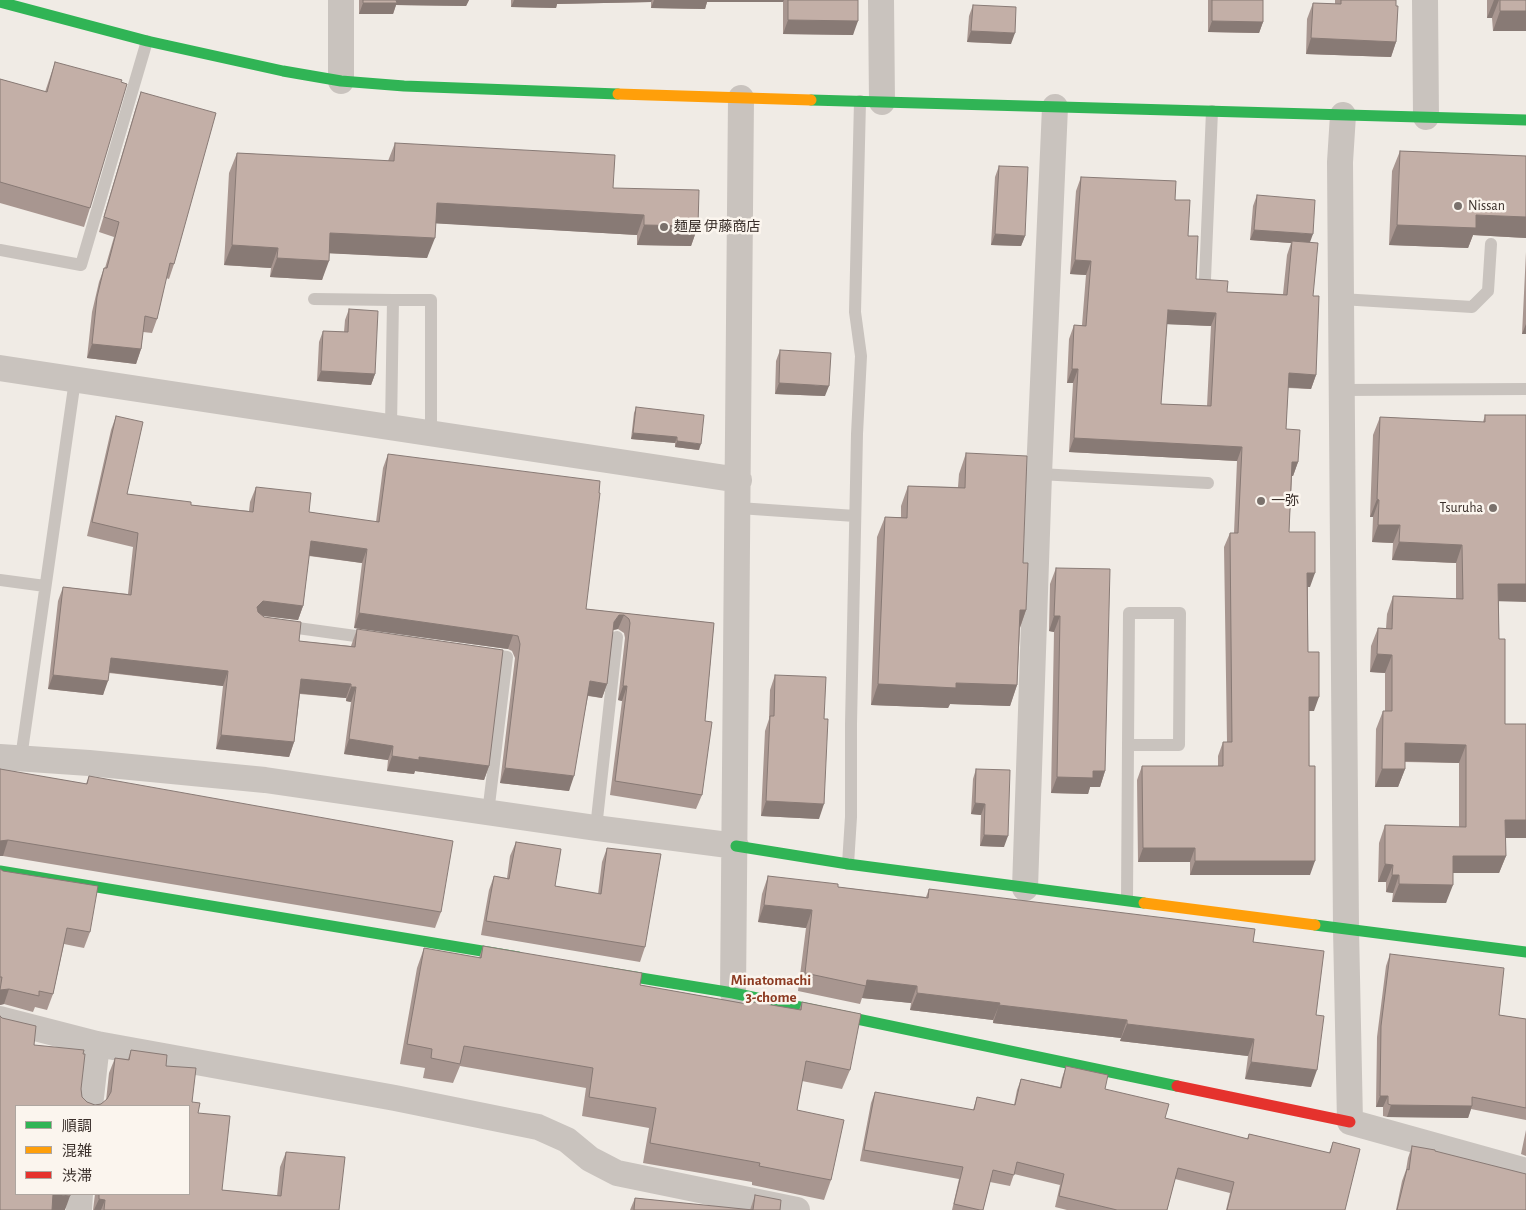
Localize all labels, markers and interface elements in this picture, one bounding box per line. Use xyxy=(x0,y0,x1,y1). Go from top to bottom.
place label: Nissan xyxy=(1468,198,1505,214)
marker: Nissan xyxy=(1452,200,1464,212)
place label: 麺屋 伊藤商店 xyxy=(674,219,760,235)
marker: 麺屋 伊藤商店 xyxy=(658,221,670,233)
place label: 一弥 xyxy=(1271,493,1299,509)
marker: 一弥 xyxy=(1255,495,1267,507)
place label: Tsuruha xyxy=(1439,500,1483,516)
marker: Tsuruha xyxy=(1487,502,1499,514)
district label: Minatomachi 3-chome xyxy=(731,971,811,1006)
legend xyxy=(15,1105,190,1195)
text: 順調 xyxy=(62,1119,92,1134)
text: 混雑 xyxy=(62,1144,92,1159)
text: 渋滞 xyxy=(62,1169,92,1184)

